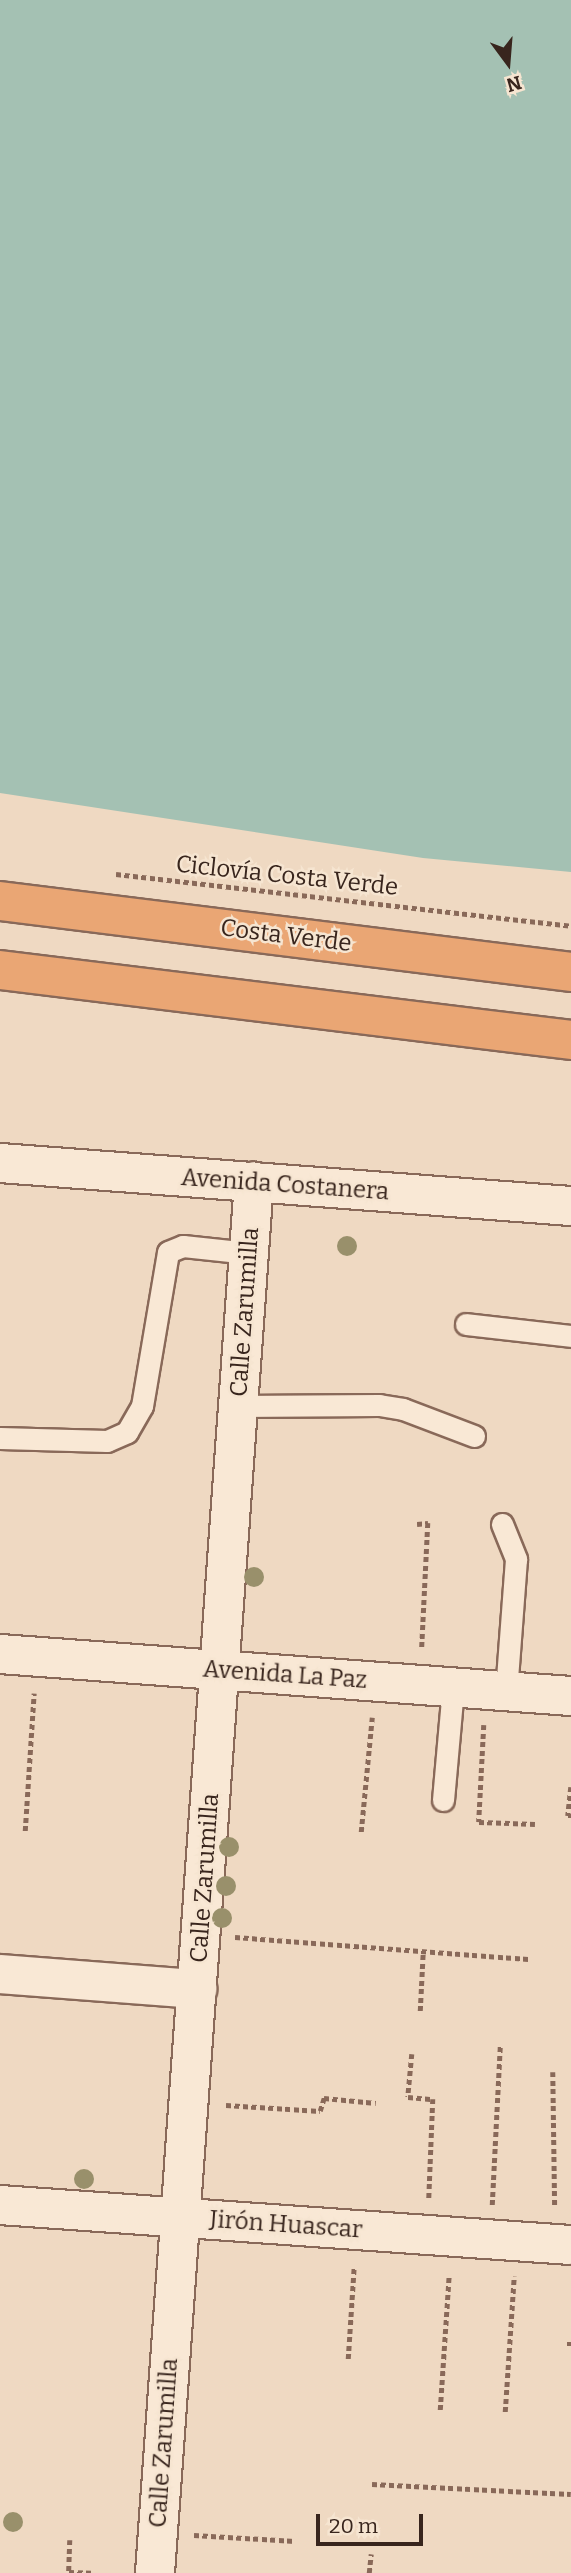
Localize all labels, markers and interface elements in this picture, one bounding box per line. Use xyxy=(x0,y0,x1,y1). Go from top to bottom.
north arrow xyxy=(473,28,543,98)
text: N xyxy=(504,71,524,97)
street label: Ciclovía Costa Verde xyxy=(175,850,399,902)
street label: Costa Verde xyxy=(219,914,353,958)
street label: Avenida Costanera xyxy=(180,1163,390,1207)
street label: Calle Zarumilla xyxy=(225,1226,265,1398)
street label: Avenida La Paz xyxy=(202,1655,368,1695)
street label: Calle Zarumilla xyxy=(185,1792,225,1964)
street label: Jirón Huascar xyxy=(209,2205,363,2245)
street label: Calle Zarumilla xyxy=(144,2357,184,2529)
scale bar xyxy=(319,2500,426,2544)
text: 20 m xyxy=(329,2513,378,2539)

